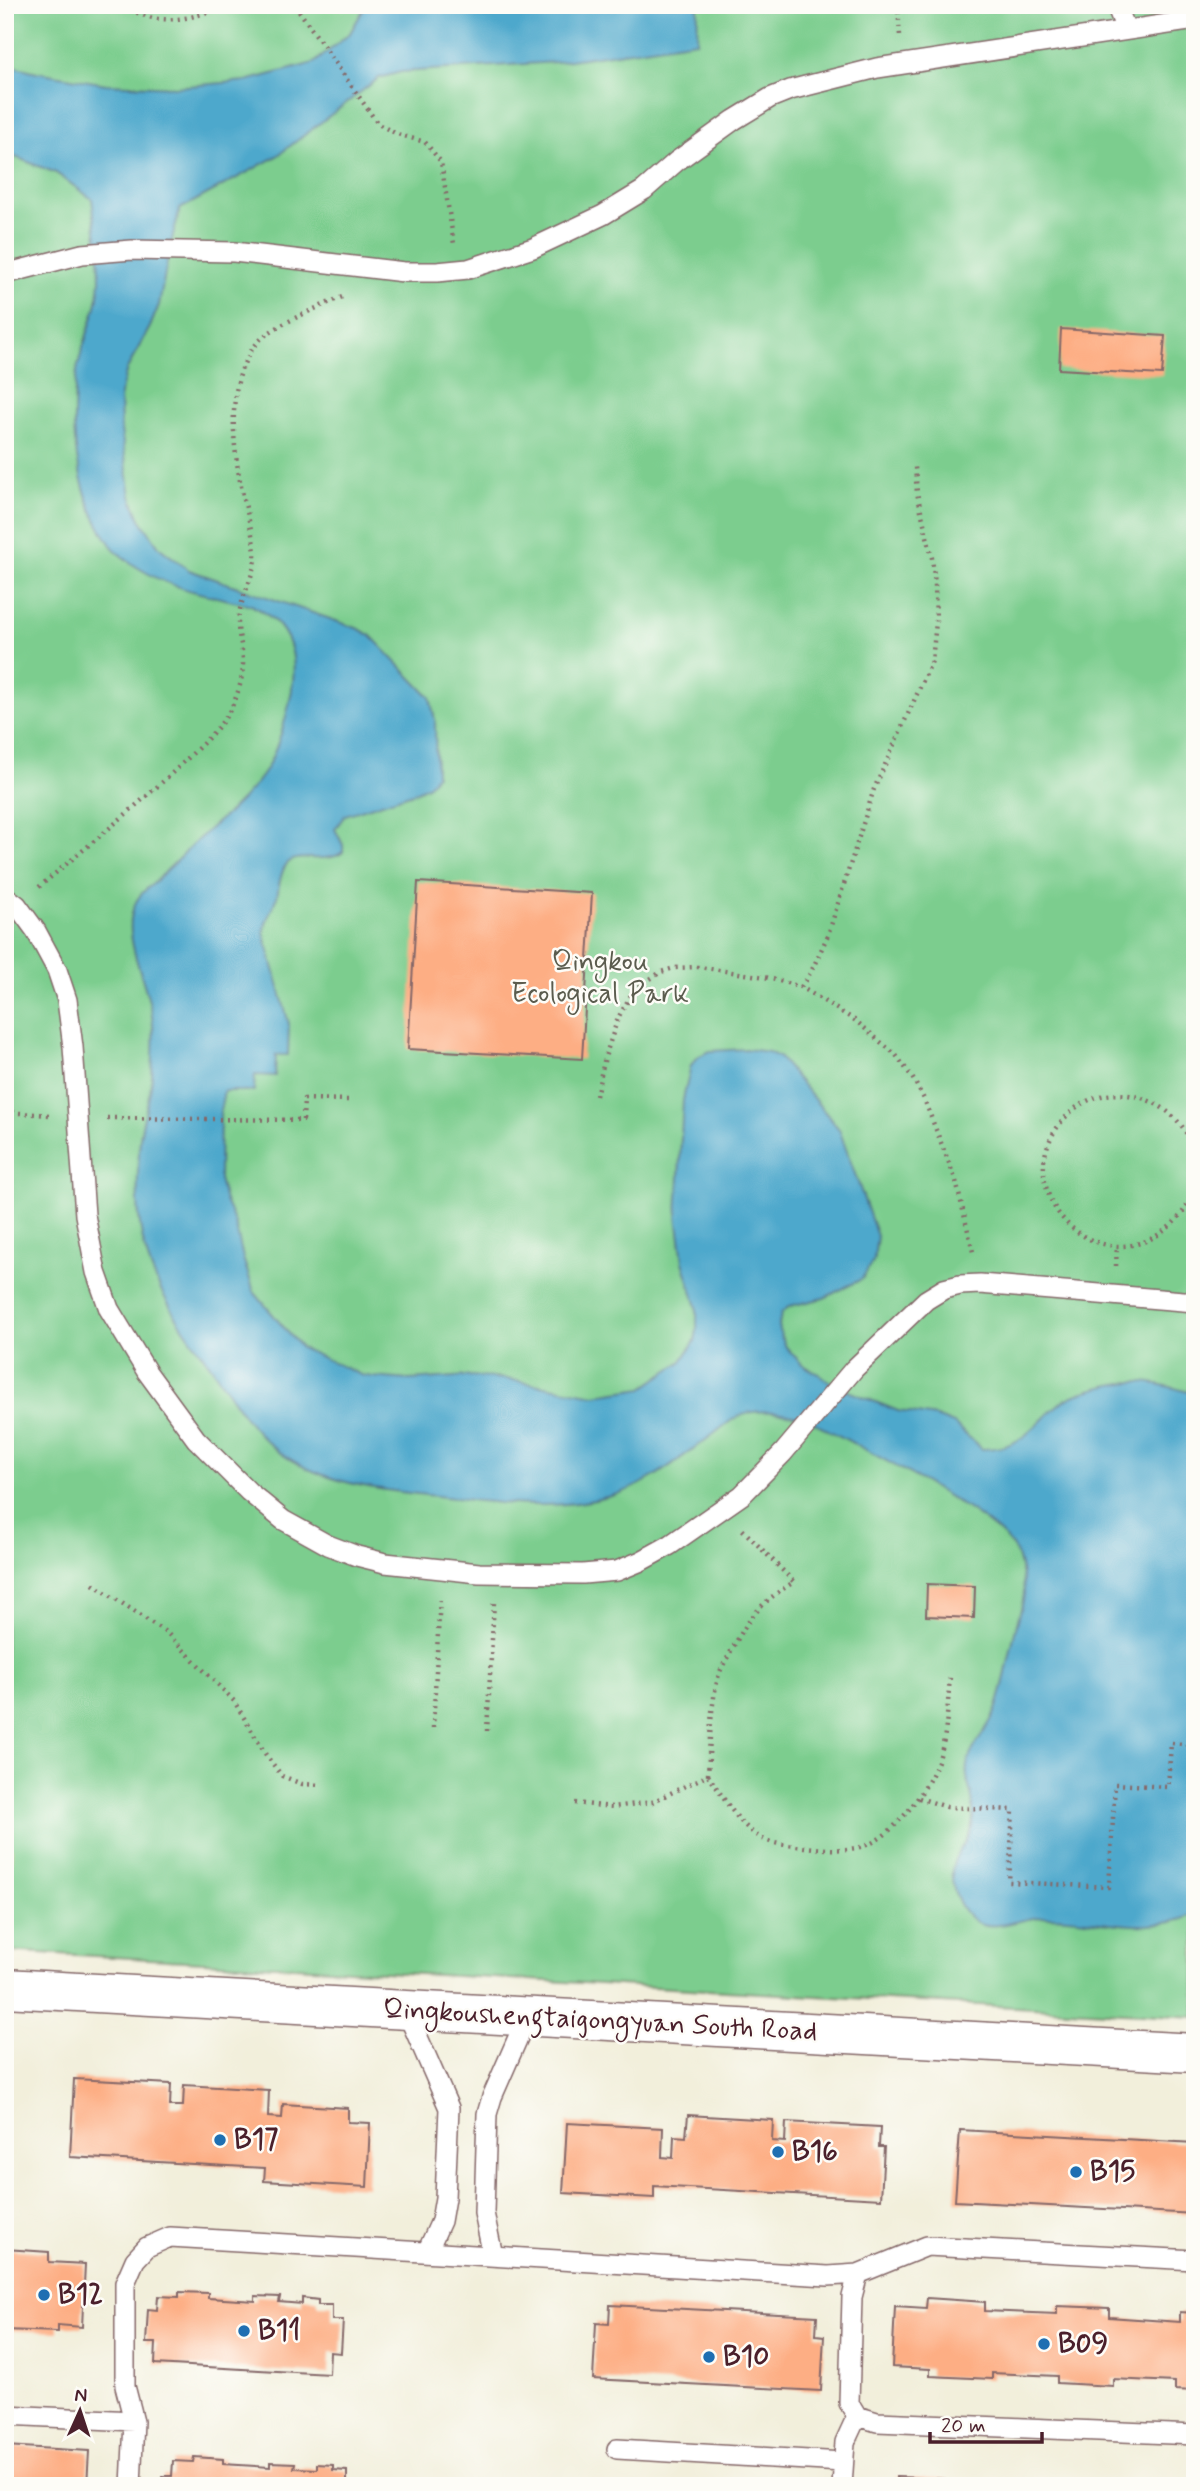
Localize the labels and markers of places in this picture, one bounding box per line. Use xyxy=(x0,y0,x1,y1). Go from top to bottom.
place label: B17 xyxy=(234,2122,278,2159)
marker: B17 xyxy=(212,2132,228,2148)
place label: B16 xyxy=(792,2134,838,2171)
marker: B16 xyxy=(770,2144,786,2160)
place label: B15 xyxy=(1090,2154,1135,2191)
marker: B15 xyxy=(1068,2164,1084,2180)
place label: B12 xyxy=(58,2277,103,2314)
marker: B12 xyxy=(36,2287,52,2303)
place label: B11 xyxy=(258,2313,300,2350)
marker: B11 xyxy=(236,2323,252,2339)
place label: B09 xyxy=(1058,2326,1108,2363)
marker: B09 xyxy=(1036,2336,1052,2352)
place label: B10 xyxy=(723,2339,769,2376)
marker: B10 xyxy=(701,2349,717,2365)

